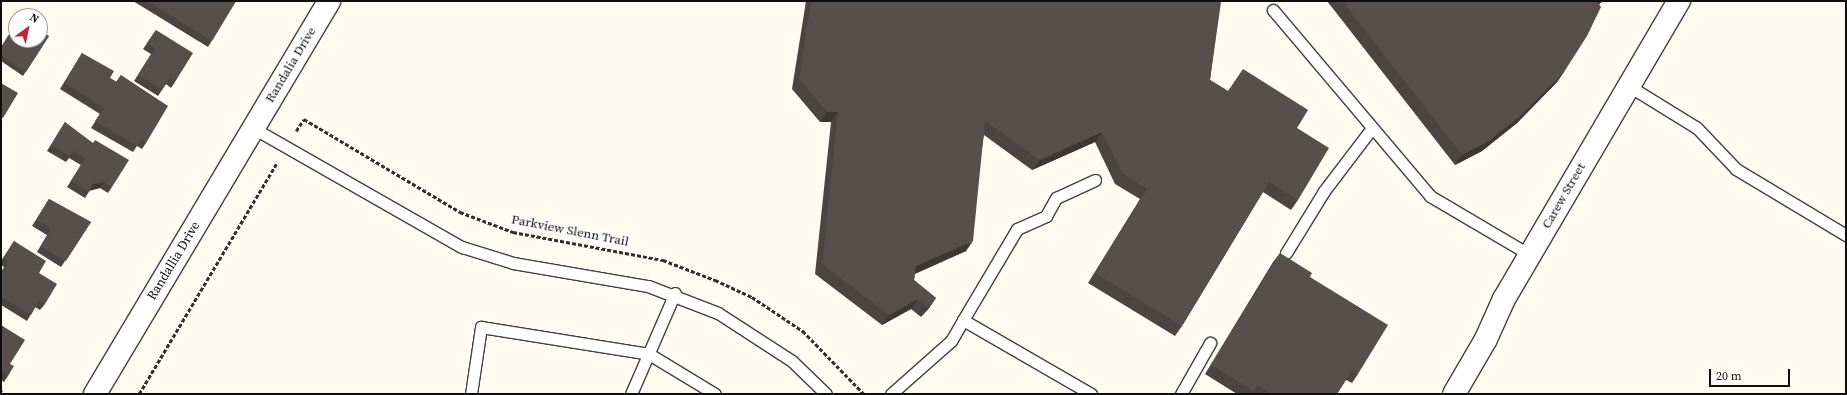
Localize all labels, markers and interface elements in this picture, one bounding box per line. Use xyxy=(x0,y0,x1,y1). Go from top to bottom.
north arrow xyxy=(8,8,48,48)
text: N xyxy=(27,10,42,27)
street label: Randalia Drive xyxy=(262,24,320,106)
street label: Carew Street xyxy=(1539,160,1589,232)
street label: Parkview Slenn Trail xyxy=(510,212,630,250)
street label: Randallia Drive xyxy=(144,219,204,303)
scale bar xyxy=(1711,361,1792,387)
text: 20 m xyxy=(1716,368,1742,384)

